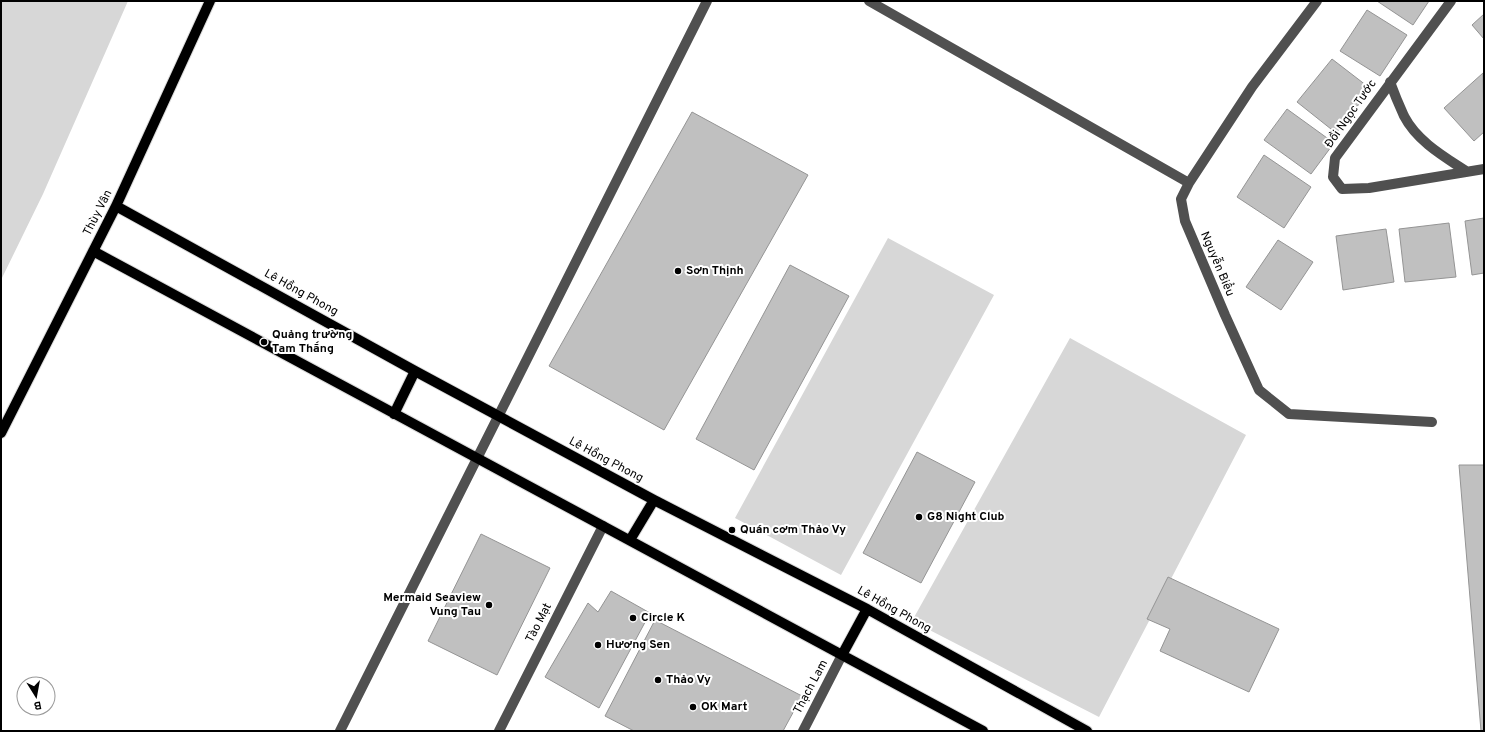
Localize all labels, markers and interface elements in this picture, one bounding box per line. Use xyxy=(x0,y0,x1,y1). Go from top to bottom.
street label: Đồi Ngọc Tước xyxy=(1321,77,1381,151)
street label: Thùy Vân xyxy=(80,187,116,239)
street label: Nguyễn Biểu xyxy=(1196,229,1238,299)
place label: Sơn Thịnh xyxy=(686,263,744,279)
street label: Lê Hồng Phong xyxy=(261,266,341,320)
marker: Sơn Thịnh xyxy=(673,266,683,276)
place label: Quảng trường Tam Thắng xyxy=(272,327,352,357)
marker: Quảng trường Tam Thắng xyxy=(259,337,269,347)
street label: Lê Hồng Phong xyxy=(566,434,646,486)
place label: G8 Night Club xyxy=(927,509,1005,525)
marker: G8 Night Club xyxy=(914,512,924,522)
place label: Quán cơm Thảo Vy xyxy=(740,522,846,538)
marker: Quán cơm Thảo Vy xyxy=(727,525,737,535)
street label: Lê Hồng Phong xyxy=(854,583,934,637)
place label: Mermaid Seaview Vung Tau xyxy=(383,590,481,620)
marker: Mermaid Seaview Vung Tau xyxy=(484,600,494,610)
street label: Tào Mạt xyxy=(522,600,556,646)
place label: Circle K xyxy=(641,610,685,626)
marker: Circle K xyxy=(628,613,638,623)
place label: Hương Sen xyxy=(606,637,670,653)
marker: Hương Sen xyxy=(593,640,603,650)
street label: Thạch Lam xyxy=(790,657,832,717)
place label: Thảo Vy xyxy=(666,672,711,688)
marker: Thảo Vy xyxy=(653,675,663,685)
north arrow xyxy=(16,676,56,716)
text: B xyxy=(33,697,43,712)
place label: OK Mart xyxy=(701,699,748,715)
marker: OK Mart xyxy=(688,702,698,712)

